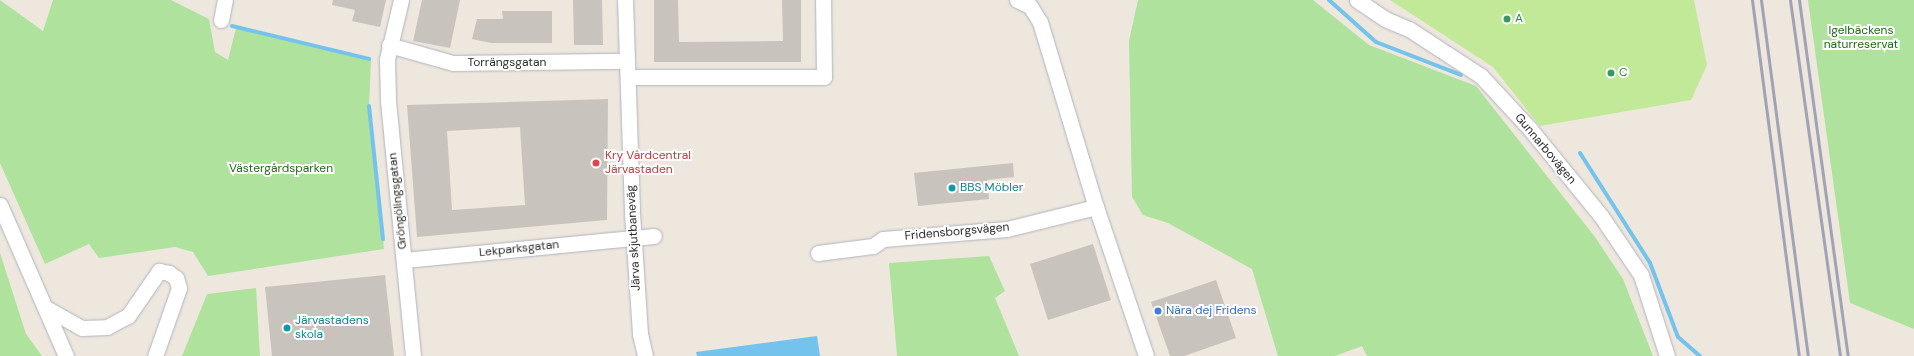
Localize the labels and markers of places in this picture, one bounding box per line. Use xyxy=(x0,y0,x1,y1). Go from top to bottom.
place label: A xyxy=(1515,12,1523,26)
marker: A xyxy=(1502,14,1512,24)
place label: C xyxy=(1619,66,1628,80)
marker: C xyxy=(1606,68,1616,78)
place label: Kry Vårdcentral Järvastaden xyxy=(605,149,691,177)
marker: Kry Vårdcentral Järvastaden xyxy=(590,157,602,169)
place label: BBS Möbler xyxy=(960,181,1023,195)
marker: BBS Möbler xyxy=(947,183,957,193)
place label: Nära dej Fridens xyxy=(1166,304,1256,318)
marker: Nära dej Fridens xyxy=(1153,306,1163,316)
place label: Järvastadens skola xyxy=(295,314,369,342)
marker: Järvastadens skola xyxy=(282,323,292,333)

